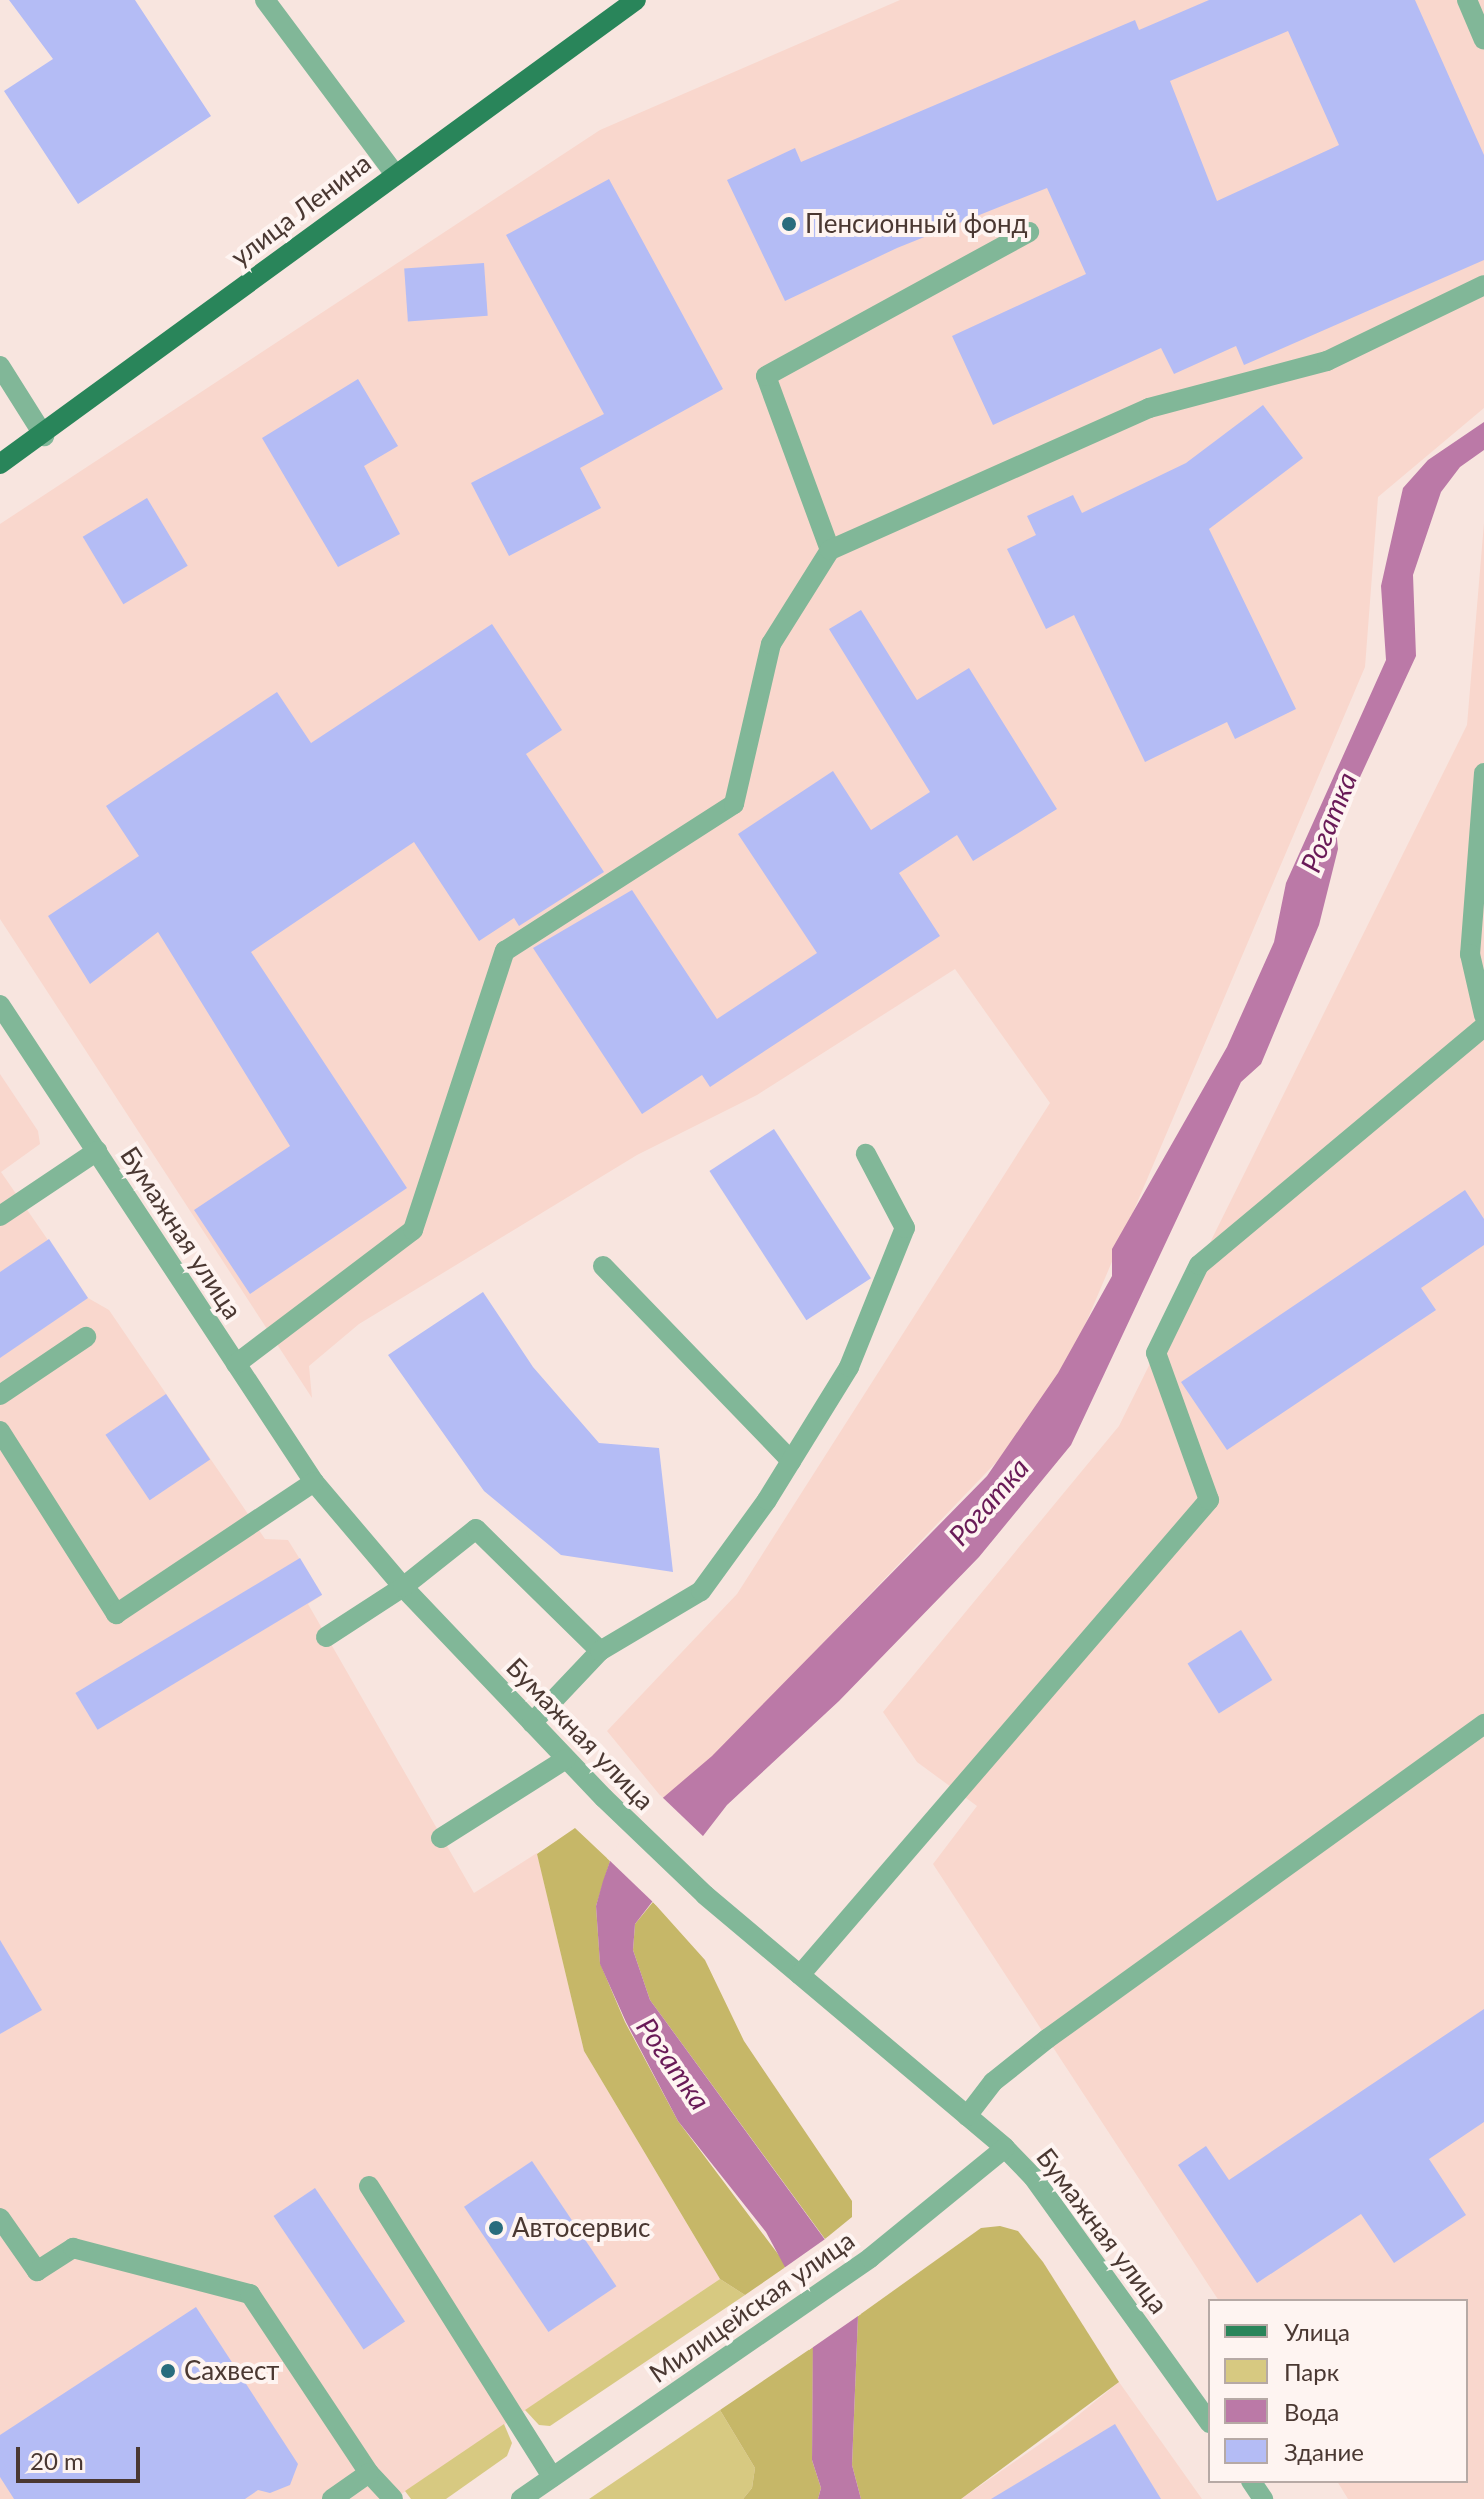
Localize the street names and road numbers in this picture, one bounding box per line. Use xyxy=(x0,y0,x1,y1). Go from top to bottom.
street label: улица Ленина xyxy=(225,147,377,273)
street label: Бумажная улица xyxy=(114,1141,248,1325)
street label: Бумажная улица xyxy=(500,1652,660,1816)
street label: Бумажная улица xyxy=(1030,2142,1174,2320)
street label: Милицейская улица xyxy=(644,2225,860,2389)

